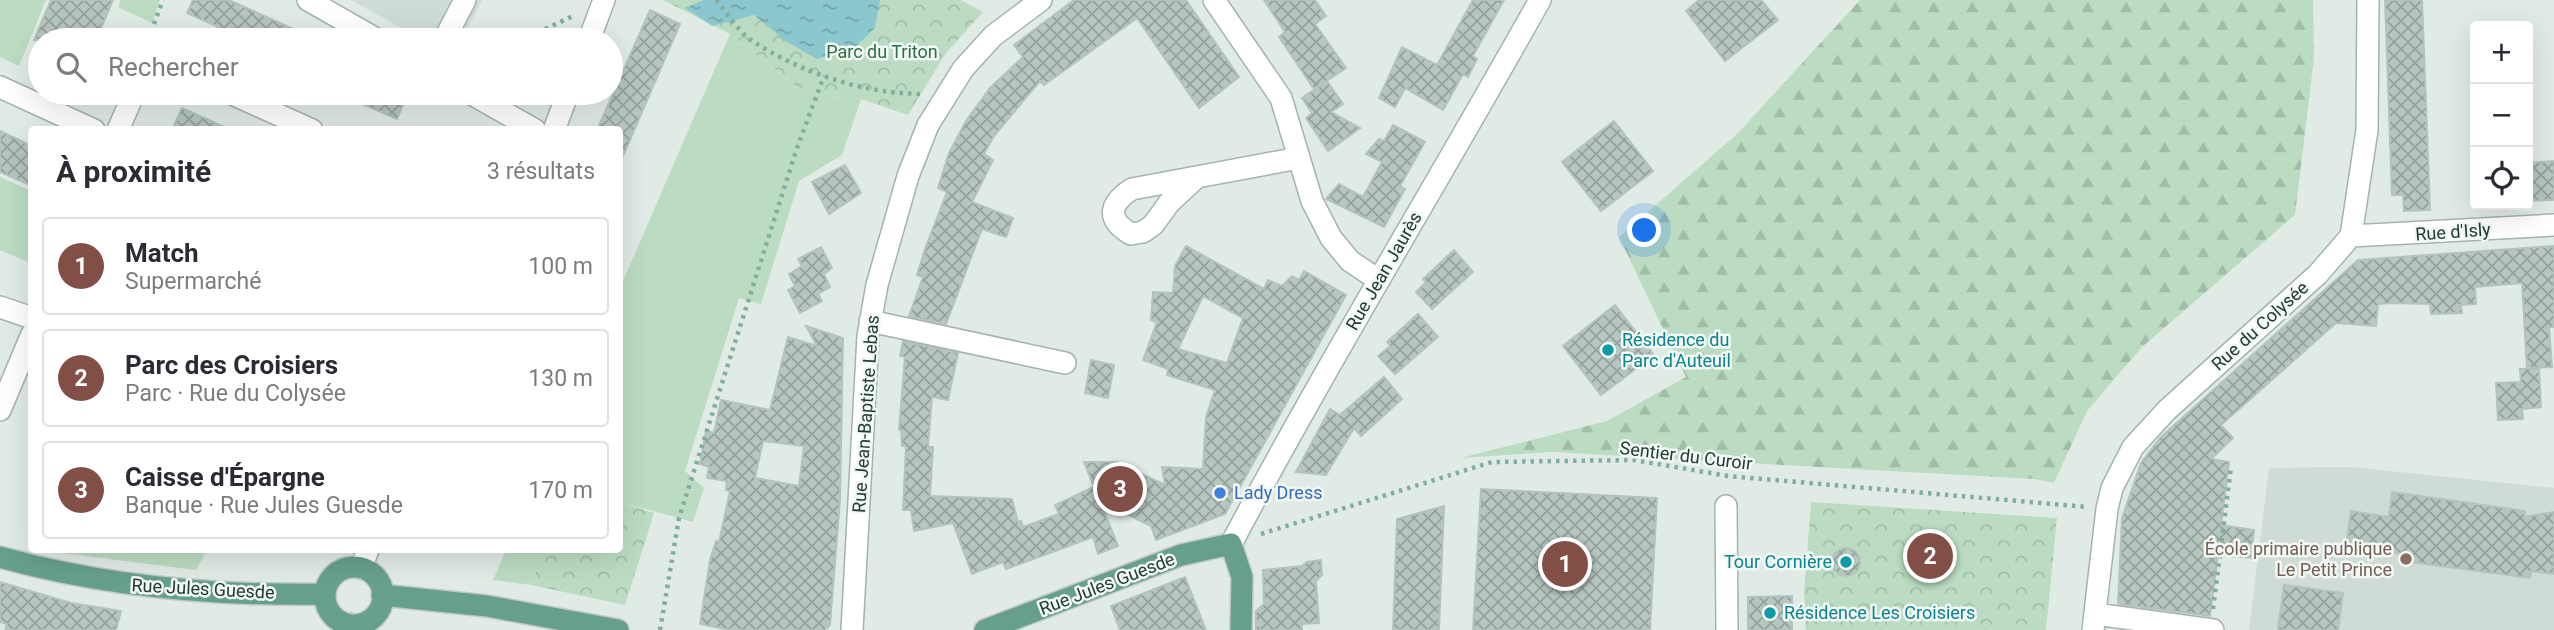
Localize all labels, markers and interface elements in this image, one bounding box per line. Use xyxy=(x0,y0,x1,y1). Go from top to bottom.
map controls xyxy=(2470,21,2533,210)
button: + xyxy=(2470,21,2533,84)
search box xyxy=(28,28,623,105)
park label: Parc du Triton xyxy=(826,41,938,62)
icon: search xyxy=(52,48,90,86)
text: Rechercher xyxy=(108,52,239,82)
button: − xyxy=(2470,84,2533,147)
button: locate xyxy=(2470,147,2533,210)
text: À proximité xyxy=(56,154,211,189)
text: 3 résultats xyxy=(487,158,595,185)
street label: Rue Jean Jaurès xyxy=(1341,208,1426,334)
your location xyxy=(1627,213,1661,247)
street label: Rue d'Isly xyxy=(2415,218,2492,245)
text: Match xyxy=(125,238,199,268)
text: 1 xyxy=(74,253,88,280)
text: 100 m xyxy=(528,253,593,280)
text: Supermarché xyxy=(125,268,261,295)
street label: Rue du Colysée xyxy=(2207,277,2312,375)
street label: Rue Jean-Baptiste Lebas xyxy=(848,314,883,514)
place label: Résidence du Parc d'Auteuil xyxy=(1622,329,1731,371)
marker: Résidence du Parc d'Auteuil xyxy=(1600,342,1616,358)
text: Parc des Croisiers xyxy=(125,350,338,380)
text: 2 xyxy=(74,365,88,392)
text: 130 m xyxy=(528,365,593,392)
text: Parc · Rue du Colysée xyxy=(125,380,346,407)
street label: Sentier du Curoir xyxy=(1619,437,1754,474)
text: Caisse d'Épargne xyxy=(125,462,325,492)
pin: 3 xyxy=(1097,463,1143,515)
text: 3 xyxy=(74,477,88,504)
text: 170 m xyxy=(528,477,593,504)
place label: Lady Dress xyxy=(1234,482,1323,503)
marker: Lady Dress xyxy=(1212,485,1228,501)
text: Banque · Rue Jules Guesde xyxy=(125,492,403,519)
pin: 2 xyxy=(1907,530,1953,582)
pin: 1 xyxy=(1542,538,1588,590)
place label: École primaire publique Le Petit Prince xyxy=(2205,538,2392,580)
street label: Rue Jules Guesde xyxy=(1036,548,1177,619)
place label: Tour Cornière xyxy=(1724,551,1832,572)
marker: École primaire publique Le Petit Prince xyxy=(2398,551,2414,567)
marker: Tour Cornière xyxy=(1838,554,1854,570)
street label: Rue Jules Guesde xyxy=(131,574,275,603)
place label: Résidence Les Croisiers xyxy=(1784,602,1975,623)
marker: Résidence Les Croisiers xyxy=(1762,605,1778,621)

